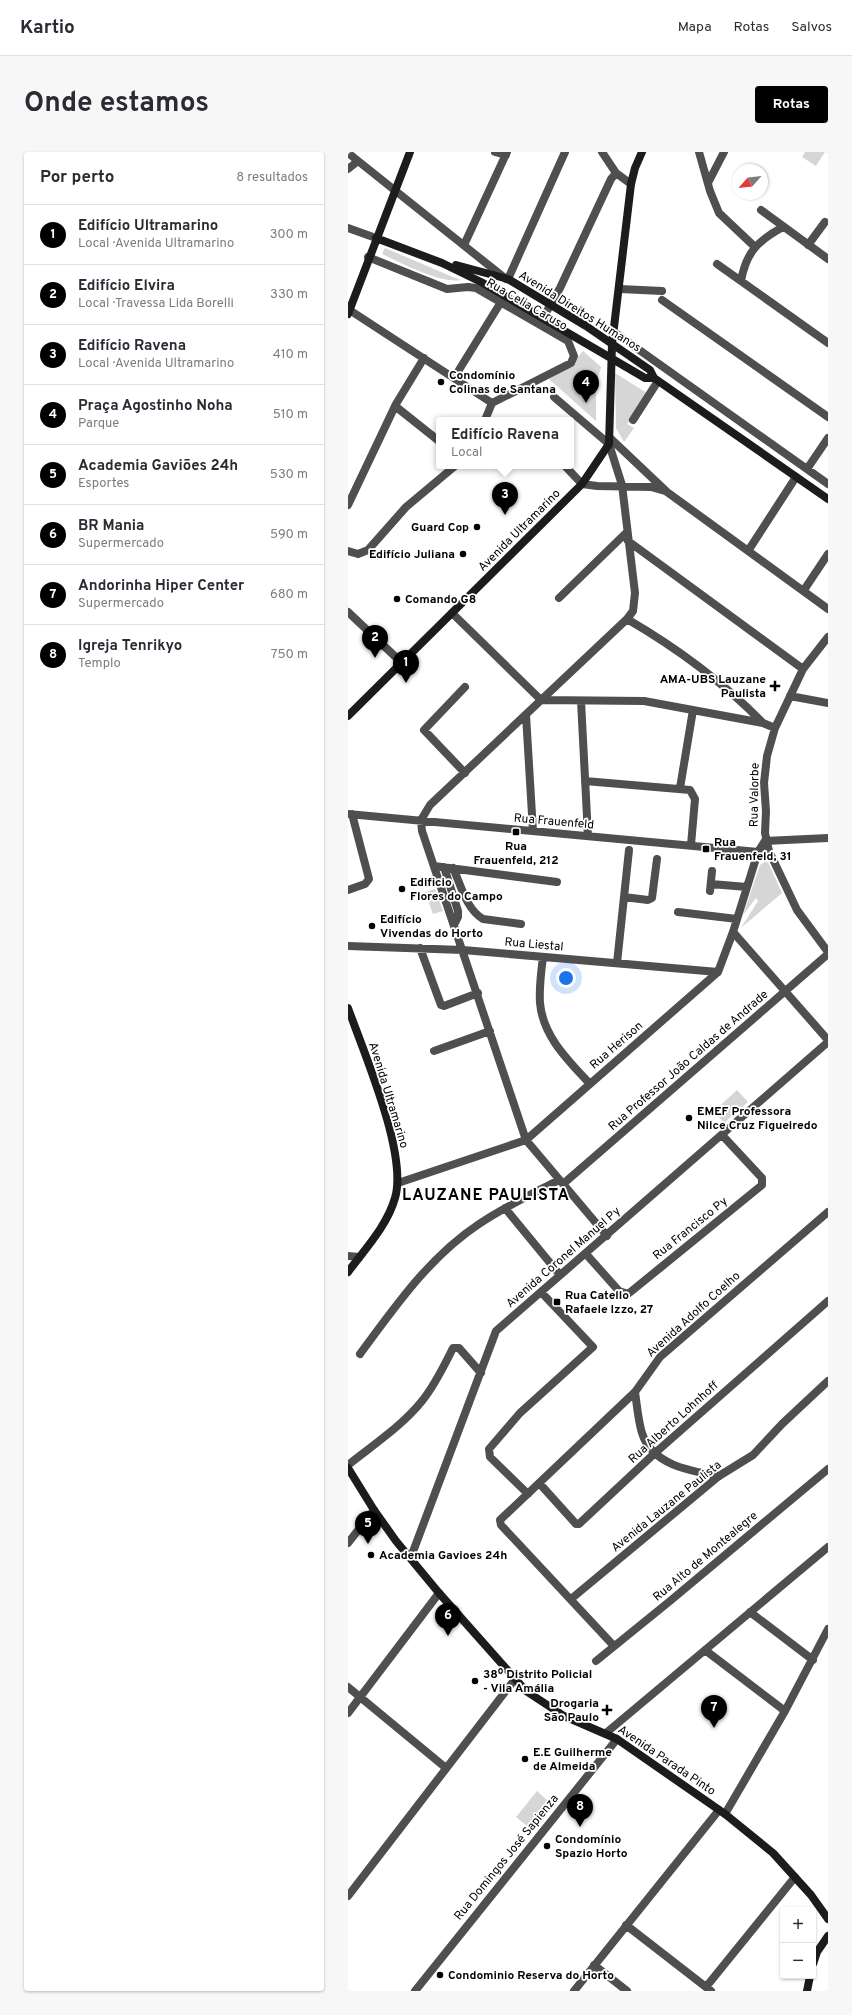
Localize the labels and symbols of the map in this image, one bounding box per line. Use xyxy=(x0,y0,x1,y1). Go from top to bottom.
north arrow xyxy=(732,164,768,200)
street label: Avenida Direitos Humanos xyxy=(515,268,644,356)
street label: Rua Celia Caruso xyxy=(483,275,570,335)
place label: Condomínio Colinas de Santana xyxy=(449,368,556,398)
pin: 4 xyxy=(573,370,599,403)
marker: Condomínio Colinas de Santana xyxy=(436,377,446,387)
pin: 3 xyxy=(492,482,518,515)
street label: Avenida Ultramarino xyxy=(475,486,565,575)
place label: Guard Cop xyxy=(411,520,469,536)
marker: Guard Cop xyxy=(472,522,482,532)
place label: Edifício Juliana xyxy=(369,547,455,563)
marker: Edifício Juliana xyxy=(458,549,468,559)
place label: Comando G8 xyxy=(405,592,476,608)
marker: Comando G8 xyxy=(392,594,402,604)
pin: 2 xyxy=(362,625,388,658)
pin: 1 xyxy=(393,650,419,683)
place label: AMA-UBS Lauzane Paulista xyxy=(660,672,766,702)
marker: AMA-UBS Lauzane Paulista xyxy=(769,680,781,692)
street label: Rua Valorbe xyxy=(746,763,764,827)
street label: Rua Frauenfeld xyxy=(513,811,595,833)
marker: Rua Frauenfeld, 212 xyxy=(511,827,521,837)
place label: Rua Frauenfeld, 31 xyxy=(714,835,791,865)
place label: Rua Frauenfeld, 212 xyxy=(474,839,559,869)
marker: Rua Frauenfeld, 31 xyxy=(701,844,711,854)
place label: Edificio Flores do Campo xyxy=(410,875,503,905)
marker: Edificio Flores do Campo xyxy=(397,884,407,894)
place label: Edifício Vivendas do Horto xyxy=(380,912,483,942)
marker: Edifício Vivendas do Horto xyxy=(367,921,377,931)
street label: Rua Liestal xyxy=(504,934,564,956)
your location xyxy=(556,968,576,988)
street label: Rua Professor João Caldas de Andrade xyxy=(605,987,772,1135)
street label: Rua Herison xyxy=(587,1018,647,1073)
street label: Avenida Ultramarino xyxy=(364,1040,412,1151)
place label: EMEF Professora Nilce Cruz Figueiredo xyxy=(697,1104,818,1134)
marker: EMEF Professora Nilce Cruz Figueiredo xyxy=(684,1113,694,1123)
district label: LAUZANE PAULISTA xyxy=(402,1186,570,1206)
street label: Rua Francisco Py xyxy=(650,1194,731,1264)
street label: Avenida Coronel Manuel Py xyxy=(503,1204,624,1312)
street label: Avenida Adolfo Coelho xyxy=(643,1268,744,1361)
place label: Rua Catello Rafaele Izzo, 27 xyxy=(565,1288,653,1318)
marker: Rua Catello Rafaele Izzo, 27 xyxy=(552,1297,562,1307)
street label: Rua Alberto Lohnhoff xyxy=(625,1378,722,1467)
street label: Avenida Lauzane Paulista xyxy=(608,1457,725,1556)
street label: Rua Alto de Montealegre xyxy=(650,1508,761,1605)
pin: 5 xyxy=(355,1511,381,1544)
place label: Academia Gavioes 24h xyxy=(379,1548,507,1564)
marker: Academia Gavioes 24h xyxy=(366,1550,376,1560)
pin: 6 xyxy=(435,1603,461,1636)
place label: 38º Distrito Policial - Vila Amália xyxy=(483,1667,592,1697)
marker: 38º Distrito Policial - Vila Amália xyxy=(470,1676,480,1686)
pin: 7 xyxy=(701,1695,727,1728)
place label: Drogaria São Paulo xyxy=(544,1696,599,1726)
marker: Drogaria São Paulo xyxy=(602,1705,612,1715)
street label: Avenida Parada Pinto xyxy=(614,1722,719,1800)
place label: E.E Guilherme de Almeida xyxy=(533,1745,612,1775)
marker: E.E Guilherme de Almeida xyxy=(520,1754,530,1764)
street label: Rua Domingos José Sapienza xyxy=(451,1791,563,1924)
pin: 8 xyxy=(567,1794,593,1827)
place label: Condomínio Spazio Horto xyxy=(555,1832,628,1862)
marker: Condomínio Spazio Horto xyxy=(542,1841,552,1851)
place label: Condominio Reserva do Horto xyxy=(448,1968,614,1984)
marker: Condominio Reserva do Horto xyxy=(435,1970,445,1980)

